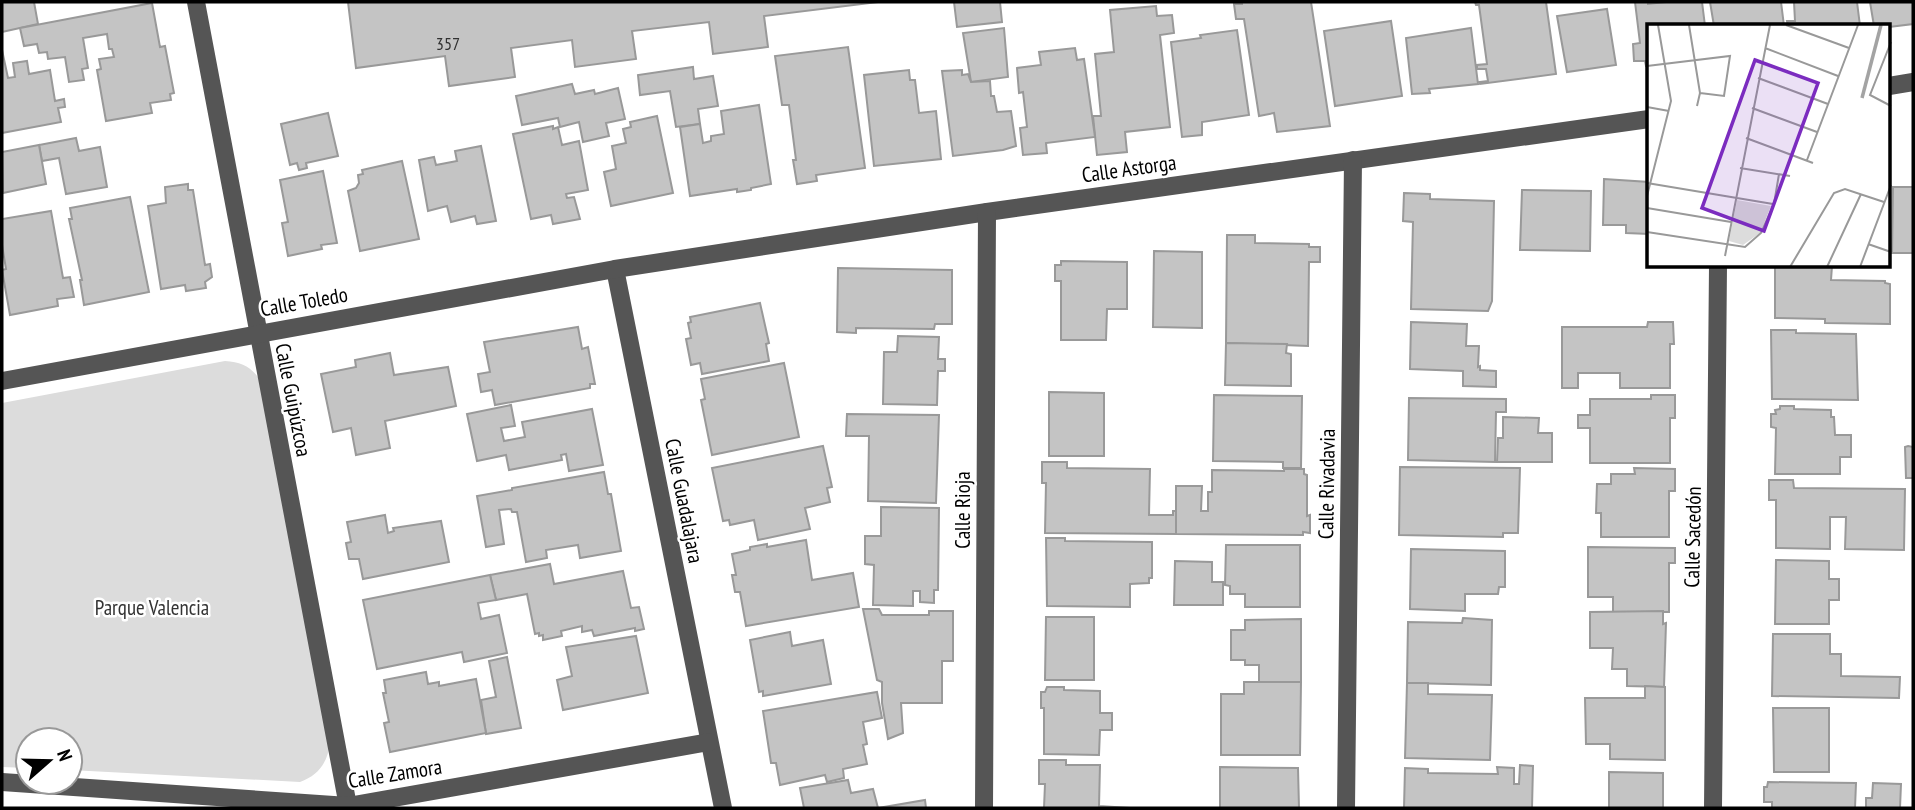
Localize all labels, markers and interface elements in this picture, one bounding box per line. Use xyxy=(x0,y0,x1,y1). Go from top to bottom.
inset map xyxy=(1647,24,1890,268)
house number: 357 xyxy=(436,32,460,55)
street label: Calle Astorga xyxy=(1080,149,1178,188)
street label: Calle Toledo xyxy=(258,281,350,322)
street label: Calle Guipúzcoa xyxy=(269,341,318,459)
street label: Calle Rivadavia xyxy=(1312,429,1341,539)
street label: Calle Guadalajara xyxy=(659,436,710,565)
street label: Calle Rioja xyxy=(949,471,976,549)
street label: Calle Sacedón xyxy=(1678,486,1707,588)
park label: Parque Valencia xyxy=(95,594,209,621)
north arrow xyxy=(14,726,84,796)
text: N xyxy=(52,746,78,764)
street label: Calle Zamora xyxy=(346,753,444,794)

